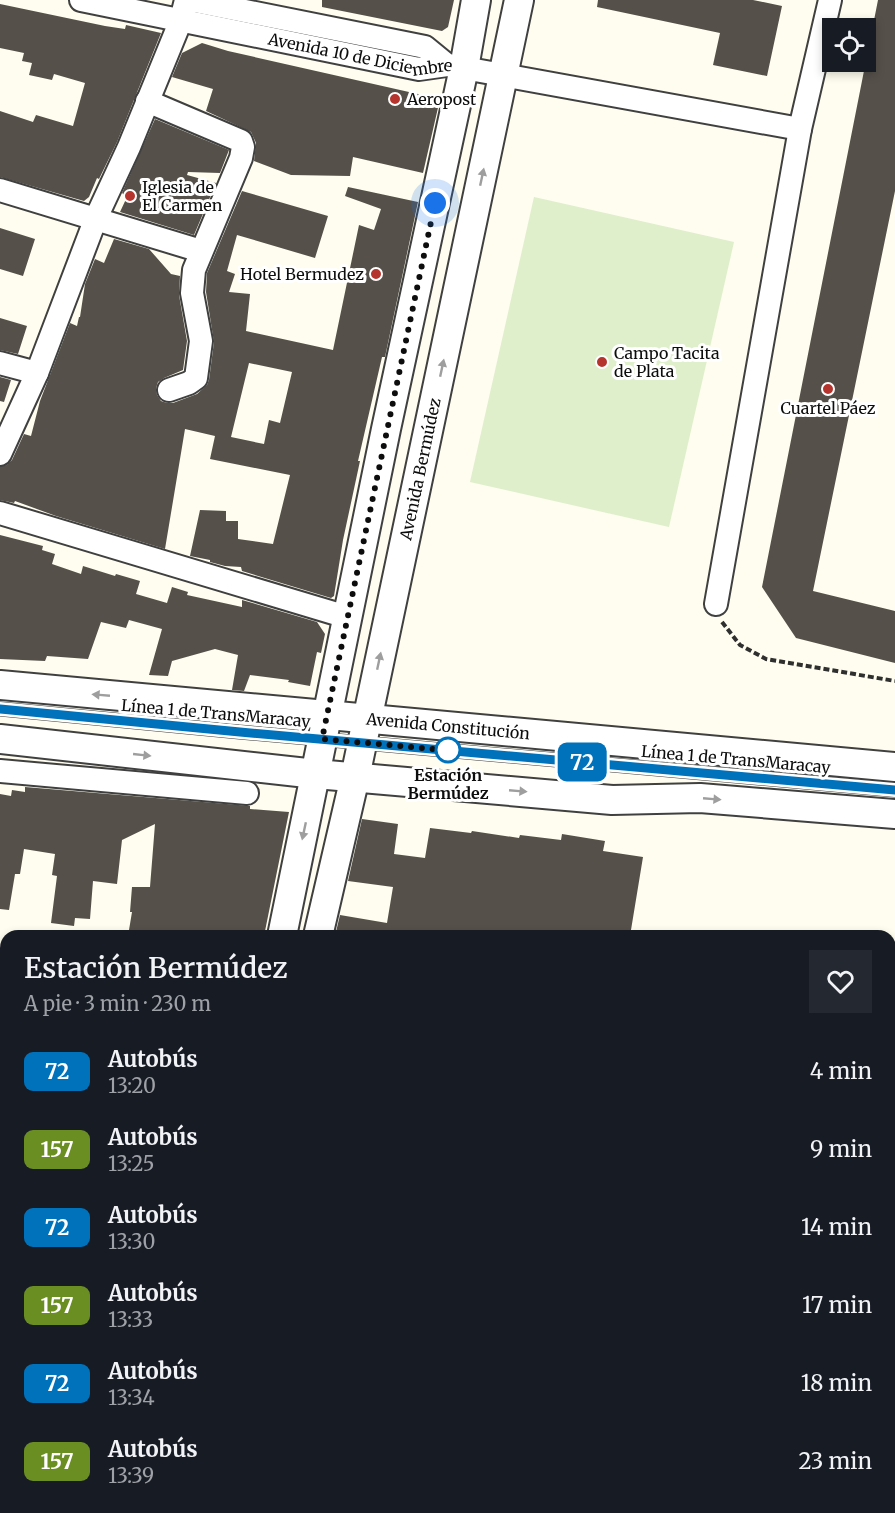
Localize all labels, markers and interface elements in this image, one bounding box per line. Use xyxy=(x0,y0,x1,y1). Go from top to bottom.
map controls xyxy=(822,18,876,72)
button: locate xyxy=(822,18,876,72)
street label: Avenida 10 de Diciembre xyxy=(266,28,454,80)
place label: Aeropost xyxy=(406,89,477,109)
marker: Aeropost xyxy=(388,92,402,106)
one-way arrow xyxy=(478,168,488,187)
place label: Iglesia de El Carmen xyxy=(142,177,223,215)
your location xyxy=(420,188,450,218)
marker: Iglesia de El Carmen xyxy=(123,189,137,203)
place label: Hotel Bermudez xyxy=(240,264,364,284)
marker: Hotel Bermudez xyxy=(369,267,383,281)
place label: Campo Tacita de Plata xyxy=(614,343,720,381)
marker: Campo Tacita de Plata xyxy=(595,355,609,369)
one-way arrow xyxy=(437,359,447,377)
marker: Cuartel Páez xyxy=(821,382,835,396)
street label: Avenida Bermúdez xyxy=(395,396,445,543)
place label: Cuartel Páez xyxy=(781,398,876,418)
one-way arrow xyxy=(375,652,384,671)
one-way arrow xyxy=(91,690,110,700)
street label: Línea 1 de TransMaracay xyxy=(120,695,312,731)
street label: Avenida Constitución xyxy=(364,709,531,744)
marker: Estación Bermúdez xyxy=(435,737,461,763)
street label: Línea 1 de TransMaracay xyxy=(640,741,832,777)
line badge: 72 xyxy=(555,742,609,782)
text: 72 xyxy=(570,749,594,776)
one-way arrow xyxy=(132,750,151,759)
place label: Estación Bermúdez xyxy=(407,765,489,803)
one-way arrow xyxy=(508,787,527,796)
one-way arrow xyxy=(703,794,722,804)
one-way arrow xyxy=(299,822,308,841)
text: Estación Bermúdez xyxy=(24,950,287,986)
button: heart xyxy=(809,950,872,1013)
text: A pie · 3 min · 230 m xyxy=(24,991,211,1016)
text: Autobús xyxy=(108,1045,198,1073)
text: 4 min xyxy=(810,1057,872,1085)
text: 72 xyxy=(45,1058,69,1085)
text: 13:20 xyxy=(108,1073,156,1098)
text: Autobús xyxy=(108,1123,198,1151)
text: 9 min xyxy=(810,1135,872,1163)
text: 157 xyxy=(40,1136,74,1163)
text: 13:25 xyxy=(108,1151,154,1176)
text: Autobús xyxy=(108,1201,198,1229)
text: 14 min xyxy=(801,1213,872,1241)
text: 72 xyxy=(45,1214,69,1241)
text: 13:30 xyxy=(108,1229,155,1254)
text: Autobús xyxy=(108,1279,198,1307)
text: 17 min xyxy=(802,1291,872,1319)
text: 157 xyxy=(40,1292,74,1319)
text: 13:33 xyxy=(108,1307,153,1332)
text: Autobús xyxy=(108,1357,198,1385)
text: 18 min xyxy=(801,1369,872,1397)
text: 72 xyxy=(45,1370,69,1397)
text: 13:34 xyxy=(108,1385,155,1410)
text: Autobús xyxy=(108,1435,198,1463)
text: 23 min xyxy=(798,1447,872,1475)
text: 157 xyxy=(40,1448,74,1475)
text: 13:39 xyxy=(108,1463,154,1488)

